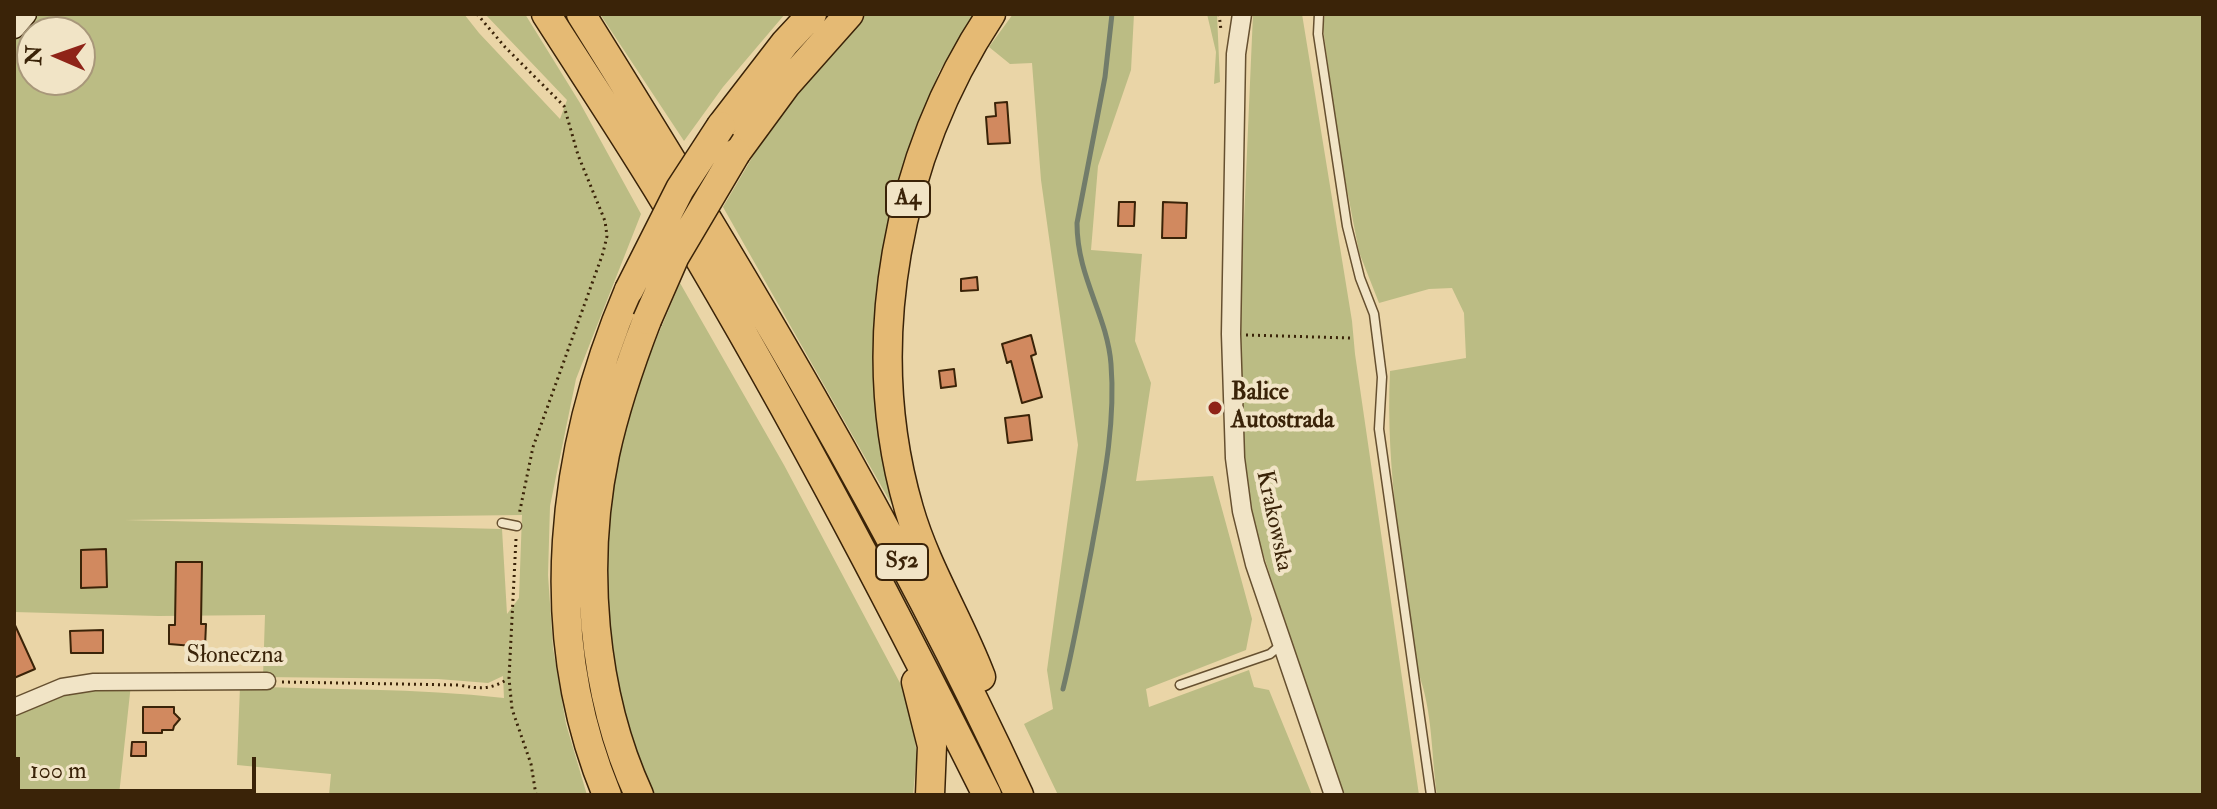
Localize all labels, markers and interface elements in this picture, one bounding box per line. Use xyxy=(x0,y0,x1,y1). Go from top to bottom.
north arrow xyxy=(16,16,96,96)
text: N xyxy=(20,45,48,66)
road number: A4 xyxy=(886,181,930,217)
place label: Balice Autostrada xyxy=(1231,380,1334,436)
marker: Balice Autostrada xyxy=(1206,399,1224,417)
street label: Krakowska xyxy=(1248,468,1298,574)
road number: S52 xyxy=(876,544,928,580)
street label: Słoneczna xyxy=(187,643,283,671)
scale bar xyxy=(20,741,260,791)
text: 100 m xyxy=(30,755,87,786)

